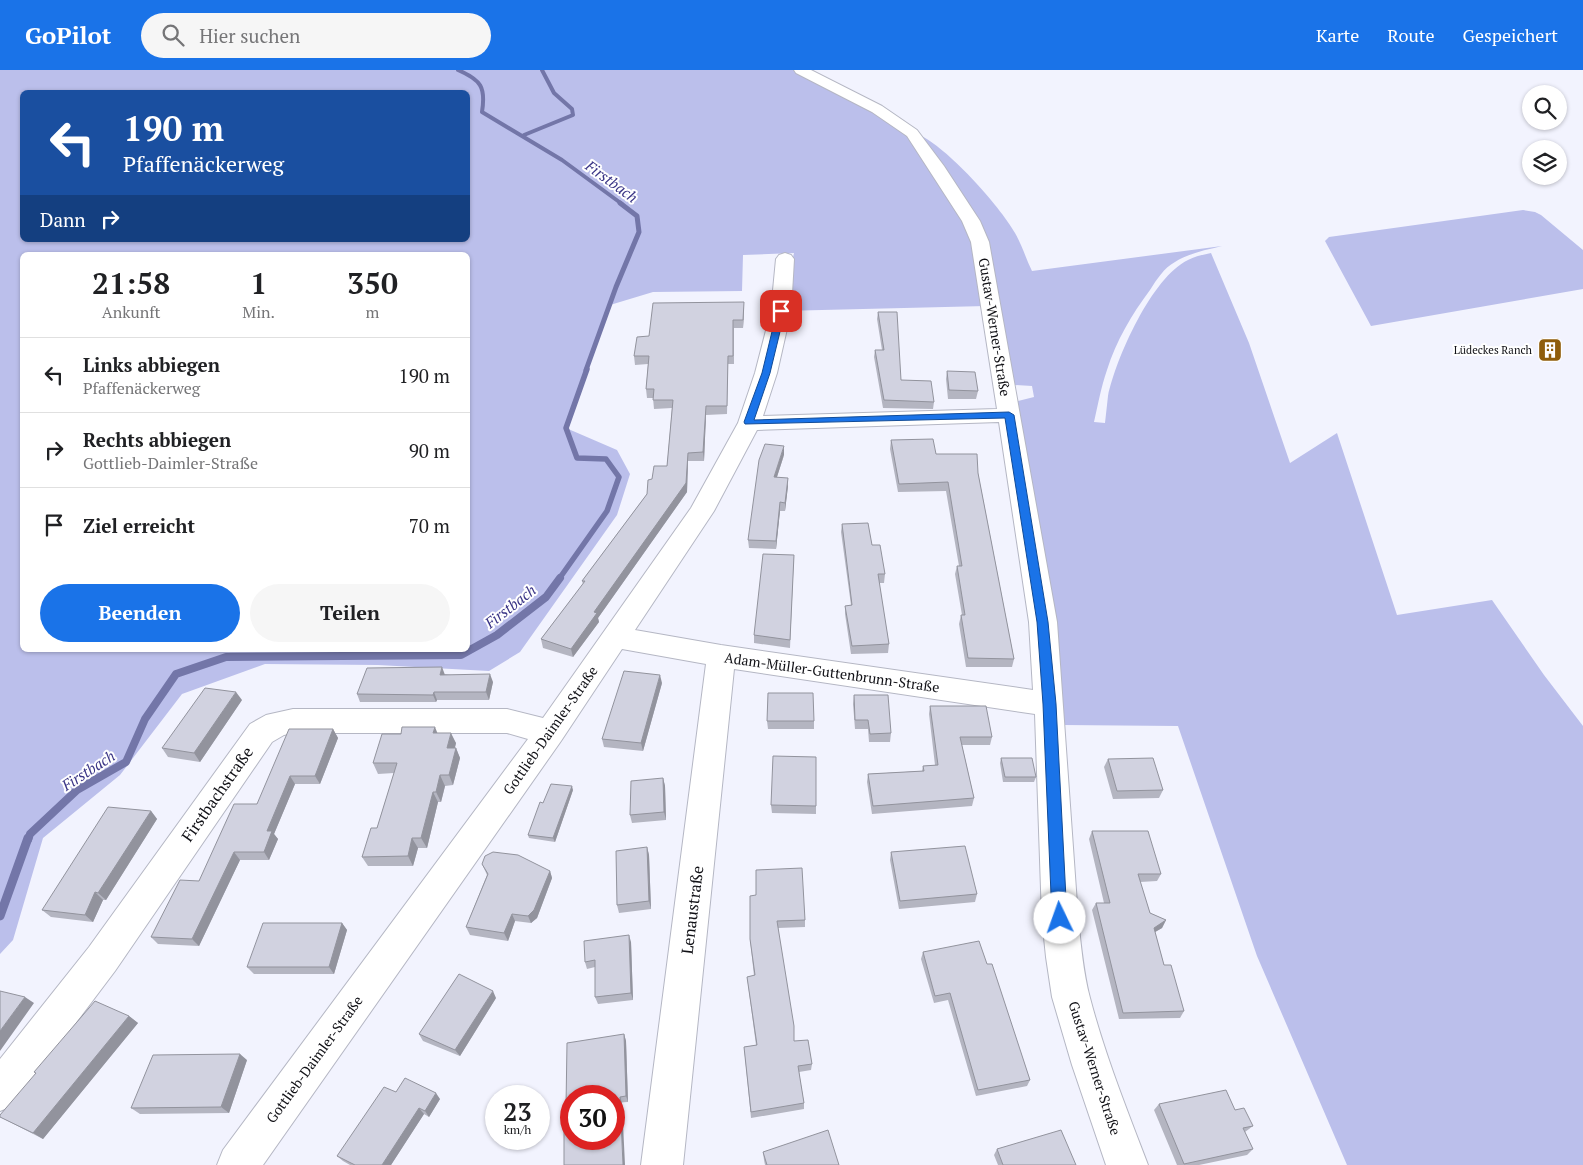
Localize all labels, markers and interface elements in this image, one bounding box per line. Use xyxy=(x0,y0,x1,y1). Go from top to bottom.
search box xyxy=(141,13,491,58)
text: GoPilot xyxy=(25,19,111,51)
icon: search xyxy=(159,21,187,49)
text: Hier suchen xyxy=(199,23,300,48)
text: Karte xyxy=(1316,23,1359,47)
text: Route xyxy=(1387,23,1435,47)
text: Gespeichert xyxy=(1463,23,1558,47)
map controls xyxy=(1522,85,1567,185)
button: search xyxy=(1522,85,1567,130)
text: 190 m xyxy=(123,105,224,151)
icon: left xyxy=(40,110,105,175)
button: layers xyxy=(1522,140,1567,185)
text: Pfaffenäckerweg xyxy=(123,149,284,178)
water label: Firstbach xyxy=(581,155,642,207)
icon: right xyxy=(96,205,124,233)
text: Dann xyxy=(40,207,86,232)
street label: Gustav-Werner-Straße xyxy=(975,256,1015,398)
text: 21:58 xyxy=(92,263,170,303)
text: 1 xyxy=(250,263,267,303)
text: 350 xyxy=(347,263,398,303)
pin xyxy=(760,290,802,332)
icon: arrive xyxy=(767,297,795,325)
text: Ankunft xyxy=(102,301,160,323)
text: Min. xyxy=(242,301,275,323)
text: m xyxy=(366,301,379,323)
building icon: Lüdeckes Ranch xyxy=(1537,337,1563,363)
place label: Lüdeckes Ranch xyxy=(1454,343,1533,357)
text: Links abbiegen xyxy=(83,352,220,377)
icon: left xyxy=(40,361,68,389)
text: 190 m xyxy=(399,363,450,388)
text: Pfaffenäckerweg xyxy=(83,377,200,399)
text: Rechts abbiegen xyxy=(83,427,231,452)
icon: right xyxy=(40,436,68,464)
text: 90 m xyxy=(409,438,450,463)
text: Gottlieb-Daimler-Straße xyxy=(83,452,258,474)
icon: arrive xyxy=(40,511,68,539)
text: Ziel erreicht xyxy=(83,513,195,538)
text: 70 m xyxy=(409,513,450,538)
water label: Firstbach xyxy=(480,580,540,633)
button: Beenden xyxy=(40,584,240,642)
button: Teilen xyxy=(250,584,450,642)
street label: Adam-Müller-Guttenbrunn-Straße xyxy=(723,647,941,697)
street label: Gottlieb-Daimler-Straße xyxy=(498,662,602,798)
street label: Firstbachstraße xyxy=(176,742,258,846)
water label: Firstbach xyxy=(57,745,119,795)
street label: Lenaustraße xyxy=(676,865,708,955)
position arrow xyxy=(1033,891,1085,943)
street label: Gottlieb-Daimler-Straße xyxy=(261,991,367,1127)
street label: Gustav-Werner-Straße xyxy=(1064,999,1126,1137)
speed limit sign: 30 xyxy=(560,1085,625,1150)
text: 23 xyxy=(503,1095,532,1128)
text: km/h xyxy=(504,1122,531,1137)

